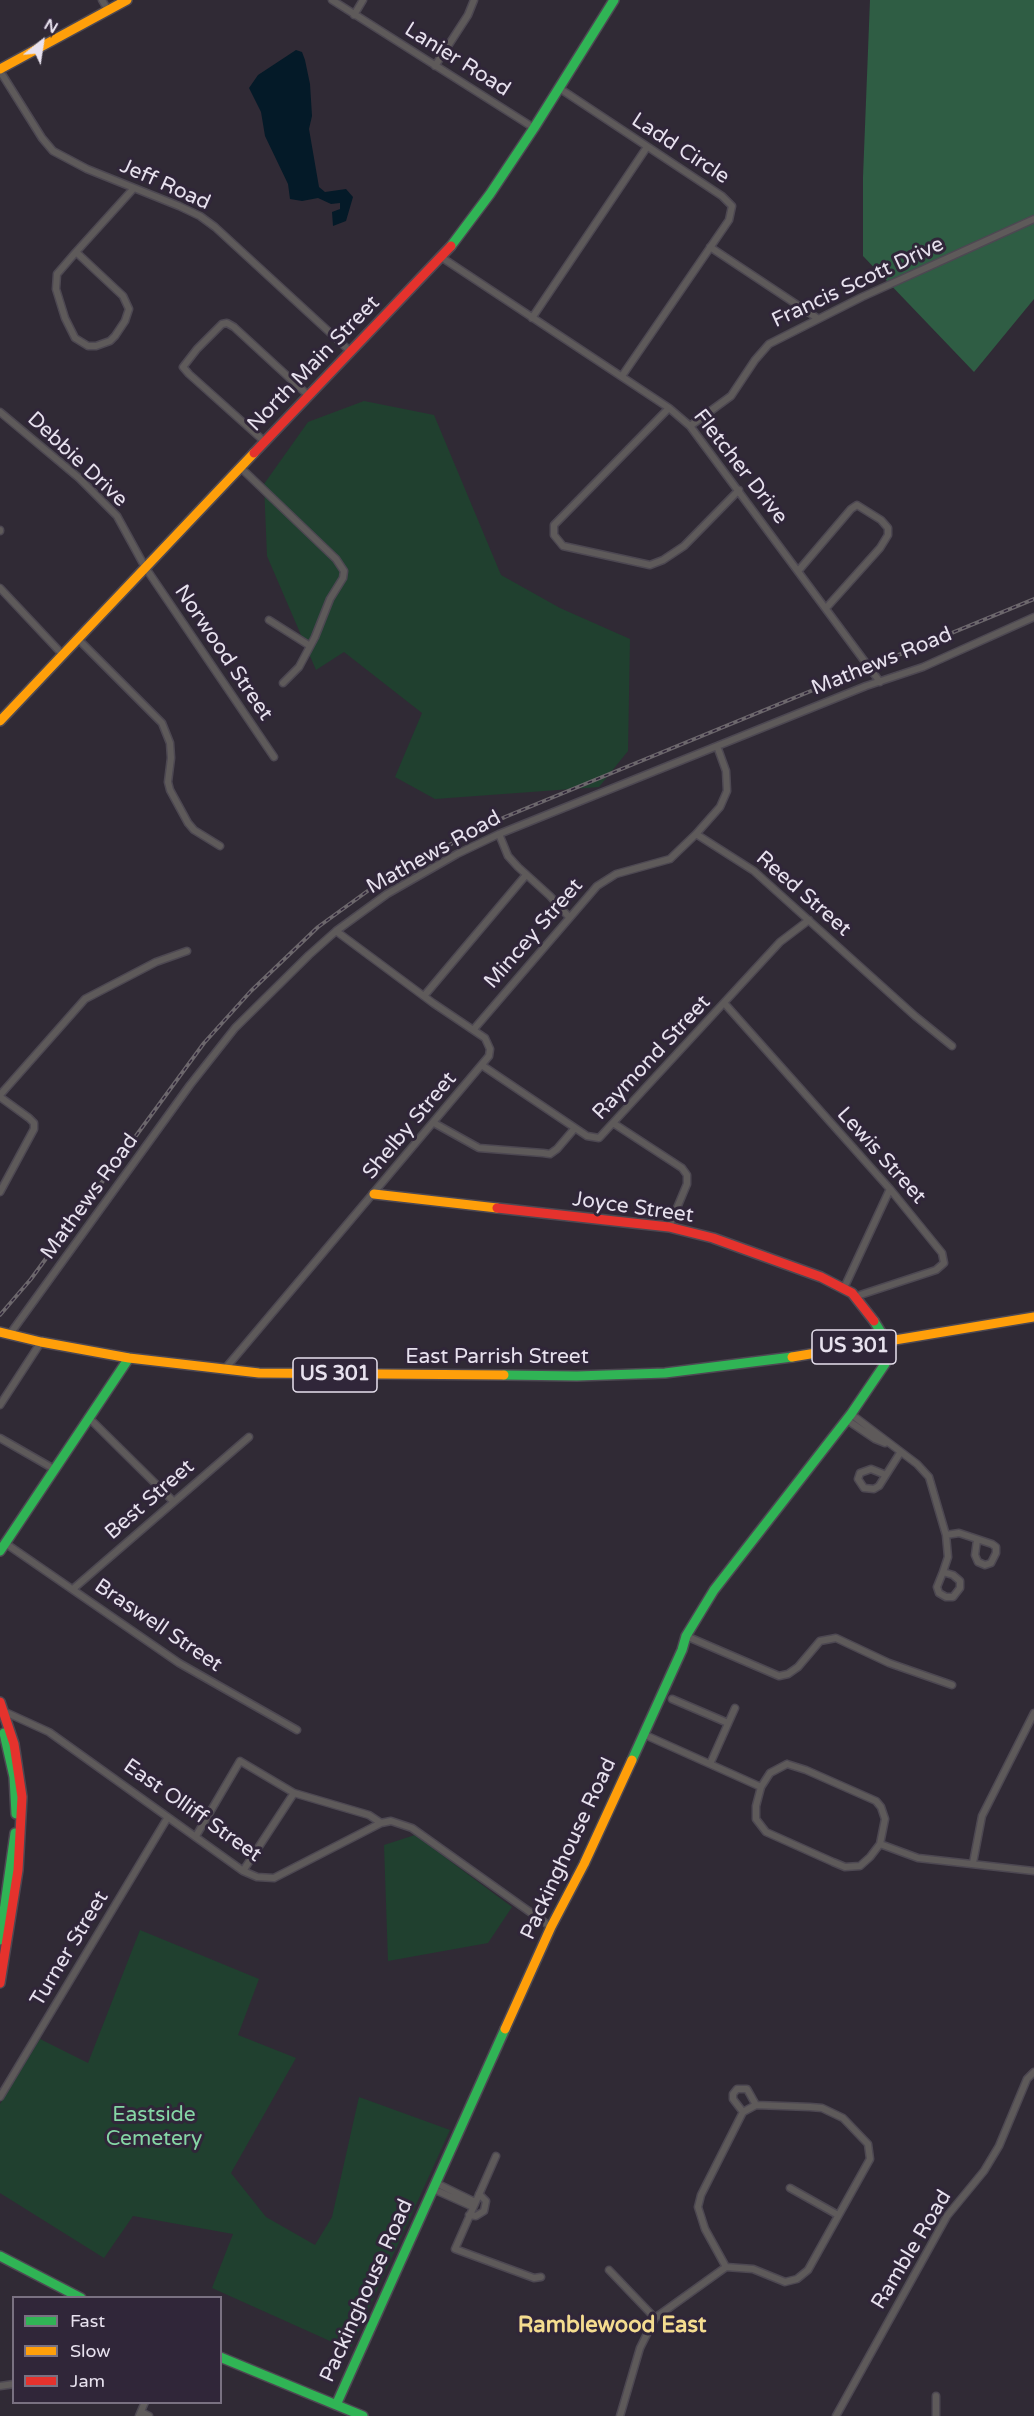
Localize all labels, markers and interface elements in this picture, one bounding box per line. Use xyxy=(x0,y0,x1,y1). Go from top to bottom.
north arrow xyxy=(12,12,72,72)
text: N xyxy=(40,15,62,38)
street label: Lanier Road xyxy=(399,17,515,103)
street label: Ladd Circle xyxy=(626,108,734,190)
street label: Jeff Road xyxy=(116,154,214,216)
street label: Francis Scott Drive xyxy=(768,232,948,334)
street label: North Main Street xyxy=(243,291,385,437)
street label: Fletcher Drive xyxy=(687,405,793,529)
street label: Debbie Drive xyxy=(22,407,132,513)
street label: Norwood Street xyxy=(168,580,278,726)
street label: Mathews Road xyxy=(808,622,956,702)
street label: Mathews Road xyxy=(363,806,505,900)
street label: Reed Street xyxy=(750,846,856,942)
street label: Mincey Street xyxy=(479,874,589,994)
street label: Raymond Street xyxy=(588,990,716,1126)
street label: Shelby Street xyxy=(358,1067,462,1185)
street label: Lewis Street xyxy=(831,1102,931,1210)
street label: Mathews Road xyxy=(36,1129,144,1265)
street label: Joyce Street xyxy=(571,1187,695,1229)
road number: US 301 xyxy=(812,1330,896,1364)
street label: East Parrish Street xyxy=(405,1344,589,1370)
road number: US 301 xyxy=(293,1358,377,1392)
street label: Best Street xyxy=(100,1454,200,1546)
street label: Braswell Street xyxy=(89,1574,227,1678)
street label: East Olliff Street xyxy=(118,1754,266,1868)
street label: Packinghouse Road xyxy=(516,1754,622,1944)
street label: Turner Street xyxy=(26,1887,114,2011)
park label: Eastside Cemetery xyxy=(106,2102,202,2152)
street label: Ramble Road xyxy=(867,2186,957,2314)
street label: Packinghouse Road xyxy=(315,2196,419,2386)
legend xyxy=(12,2296,222,2404)
text: Fast xyxy=(70,2310,105,2332)
district label: Ramblewood East xyxy=(518,2313,706,2339)
text: Slow xyxy=(70,2340,111,2362)
text: Jam xyxy=(70,2370,105,2392)

